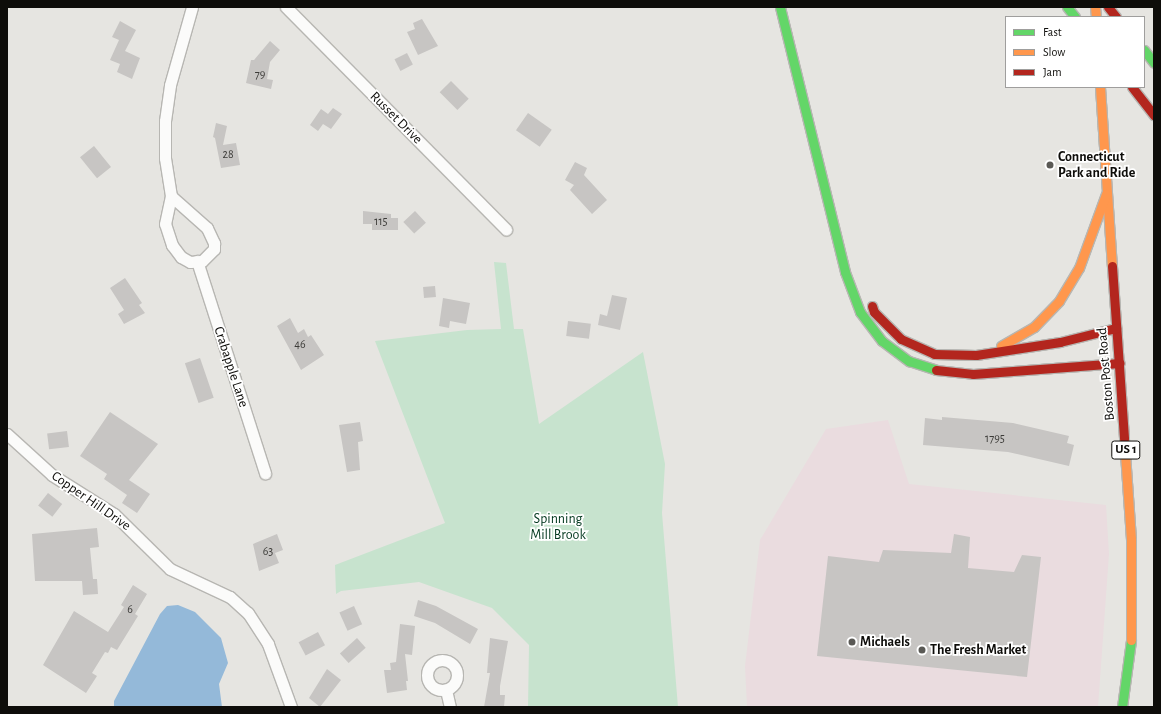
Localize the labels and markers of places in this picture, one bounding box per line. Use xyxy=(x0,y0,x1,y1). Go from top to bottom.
place label: Connecticut Park and Ride xyxy=(1058,149,1135,182)
marker: Connecticut Park and Ride xyxy=(1045,160,1055,170)
place label: Michaels xyxy=(860,634,910,650)
marker: Michaels xyxy=(847,637,857,647)
place label: The Fresh Market xyxy=(930,642,1026,658)
marker: The Fresh Market xyxy=(917,645,927,655)

